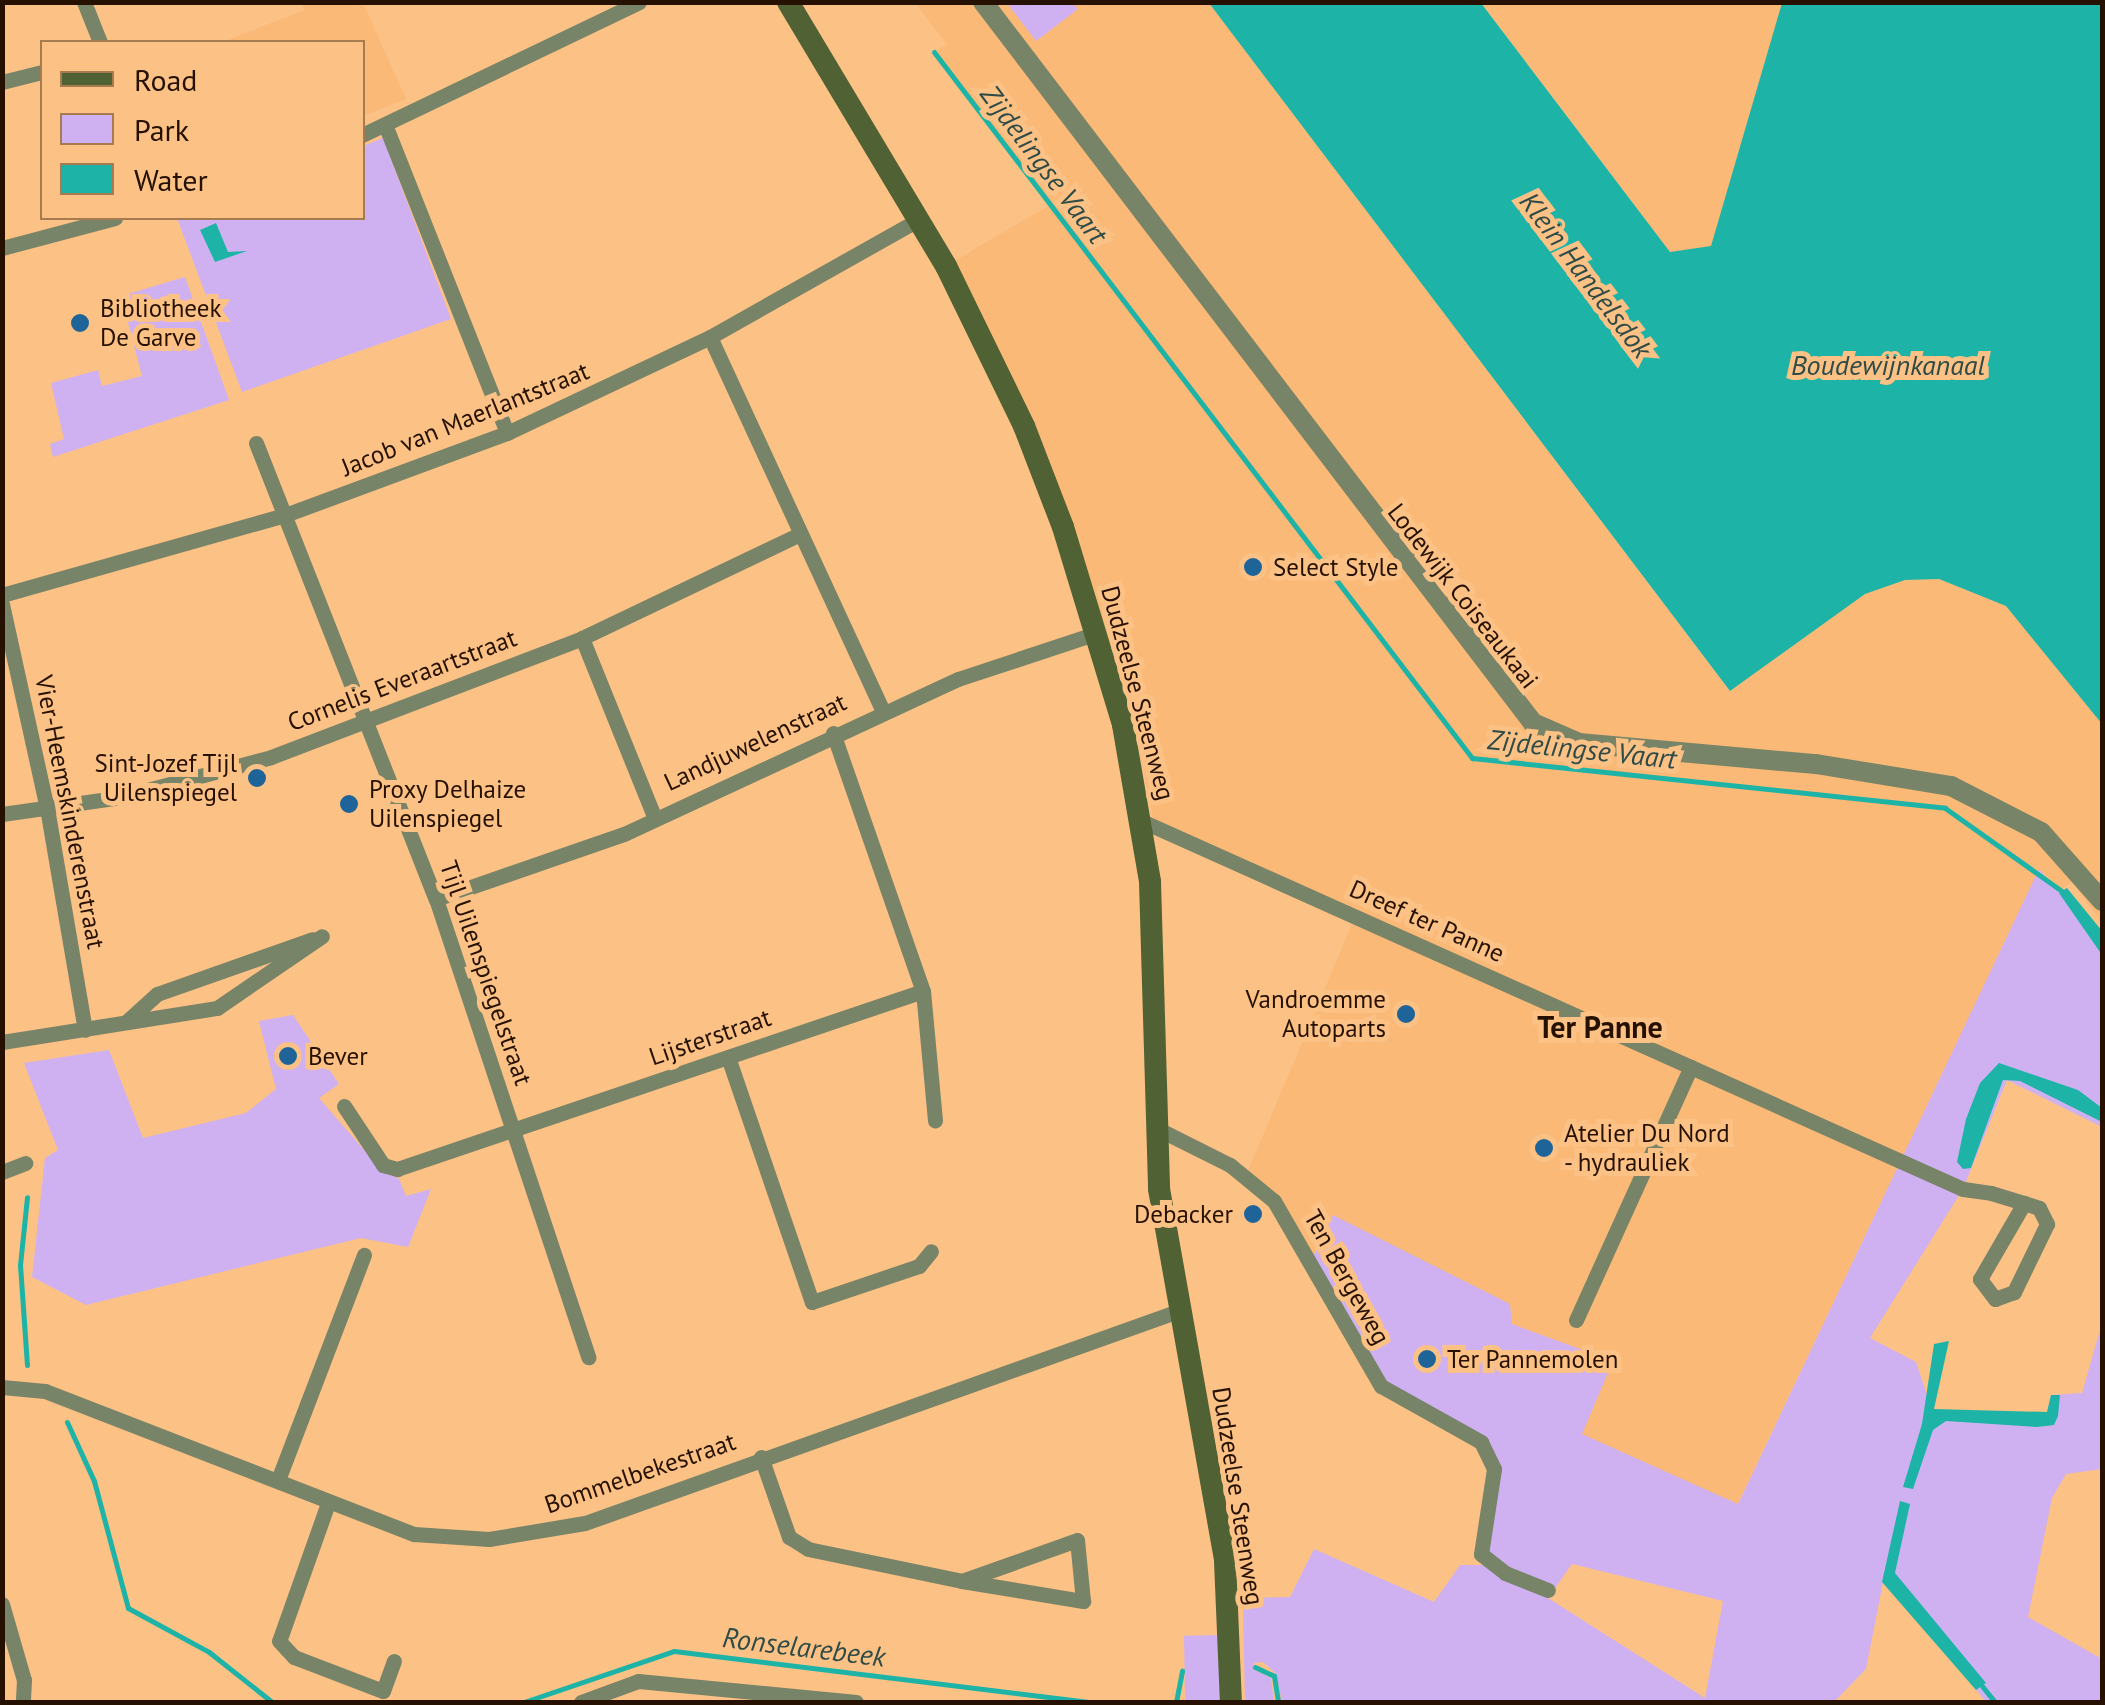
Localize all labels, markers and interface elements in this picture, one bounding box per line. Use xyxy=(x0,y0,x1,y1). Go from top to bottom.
legend xyxy=(40,40,365,220)
text: Road xyxy=(134,60,198,99)
water label: Zijdelingse Vaart xyxy=(973,78,1115,250)
text: Park xyxy=(134,110,189,149)
text: Water xyxy=(134,160,208,199)
water label: Klein Handelsdok xyxy=(1513,185,1659,365)
place label: Bibliotheek De Garve xyxy=(100,294,221,353)
marker: Bibliotheek De Garve xyxy=(69,312,91,334)
water label: Boudewijnkanaal xyxy=(1791,348,1985,382)
street label: Jacob van Maerlantstraat xyxy=(337,356,593,482)
street label: Lodewijk Coiseaukaai xyxy=(1381,497,1545,695)
place label: Select Style xyxy=(1273,552,1399,582)
marker: Select Style xyxy=(1242,556,1264,578)
street label: Dudzeelse Steenweg xyxy=(1095,583,1181,803)
street label: Cornelis Everaartstraat xyxy=(283,623,521,737)
street label: Vier-Heemskinderenstraat xyxy=(29,673,111,951)
street label: Landjuwelenstraat xyxy=(659,687,851,797)
water label: Zijdelingse Vaart xyxy=(1486,722,1678,776)
place label: Sint-Jozef Tijl Uilenspiegel xyxy=(94,749,237,808)
marker: Sint-Jozef Tijl Uilenspiegel xyxy=(246,767,268,789)
place label: Proxy Delhaize Uilenspiegel xyxy=(369,775,527,834)
marker: Proxy Delhaize Uilenspiegel xyxy=(338,793,360,815)
street label: Tijl Uilenspiegelstraat xyxy=(434,857,538,1089)
street label: Dreef ter Panne xyxy=(1345,873,1509,969)
place label: Vandroemme Autoparts xyxy=(1246,985,1386,1044)
street label: Lijsterstraat xyxy=(645,1002,775,1072)
marker: Vandroemme Autoparts xyxy=(1395,1003,1417,1025)
district label: Ter Panne xyxy=(1537,1009,1663,1045)
place label: Bever xyxy=(308,1041,368,1071)
marker: Bever xyxy=(277,1045,299,1067)
place label: Atelier Du Nord - hydrauliek xyxy=(1564,1119,1730,1178)
marker: Atelier Du Nord - hydrauliek xyxy=(1533,1137,1555,1159)
place label: Debacker xyxy=(1134,1199,1233,1229)
marker: Debacker xyxy=(1242,1203,1264,1225)
street label: Ten Bergeweg xyxy=(1298,1204,1396,1350)
place label: Ter Pannemolen xyxy=(1447,1344,1618,1374)
marker: Ter Pannemolen xyxy=(1416,1348,1438,1370)
street label: Dudzeelse Steenweg xyxy=(1206,1385,1270,1607)
street label: Bommelbekestraat xyxy=(541,1426,739,1520)
water label: Ronselarebeek xyxy=(721,1620,887,1674)

